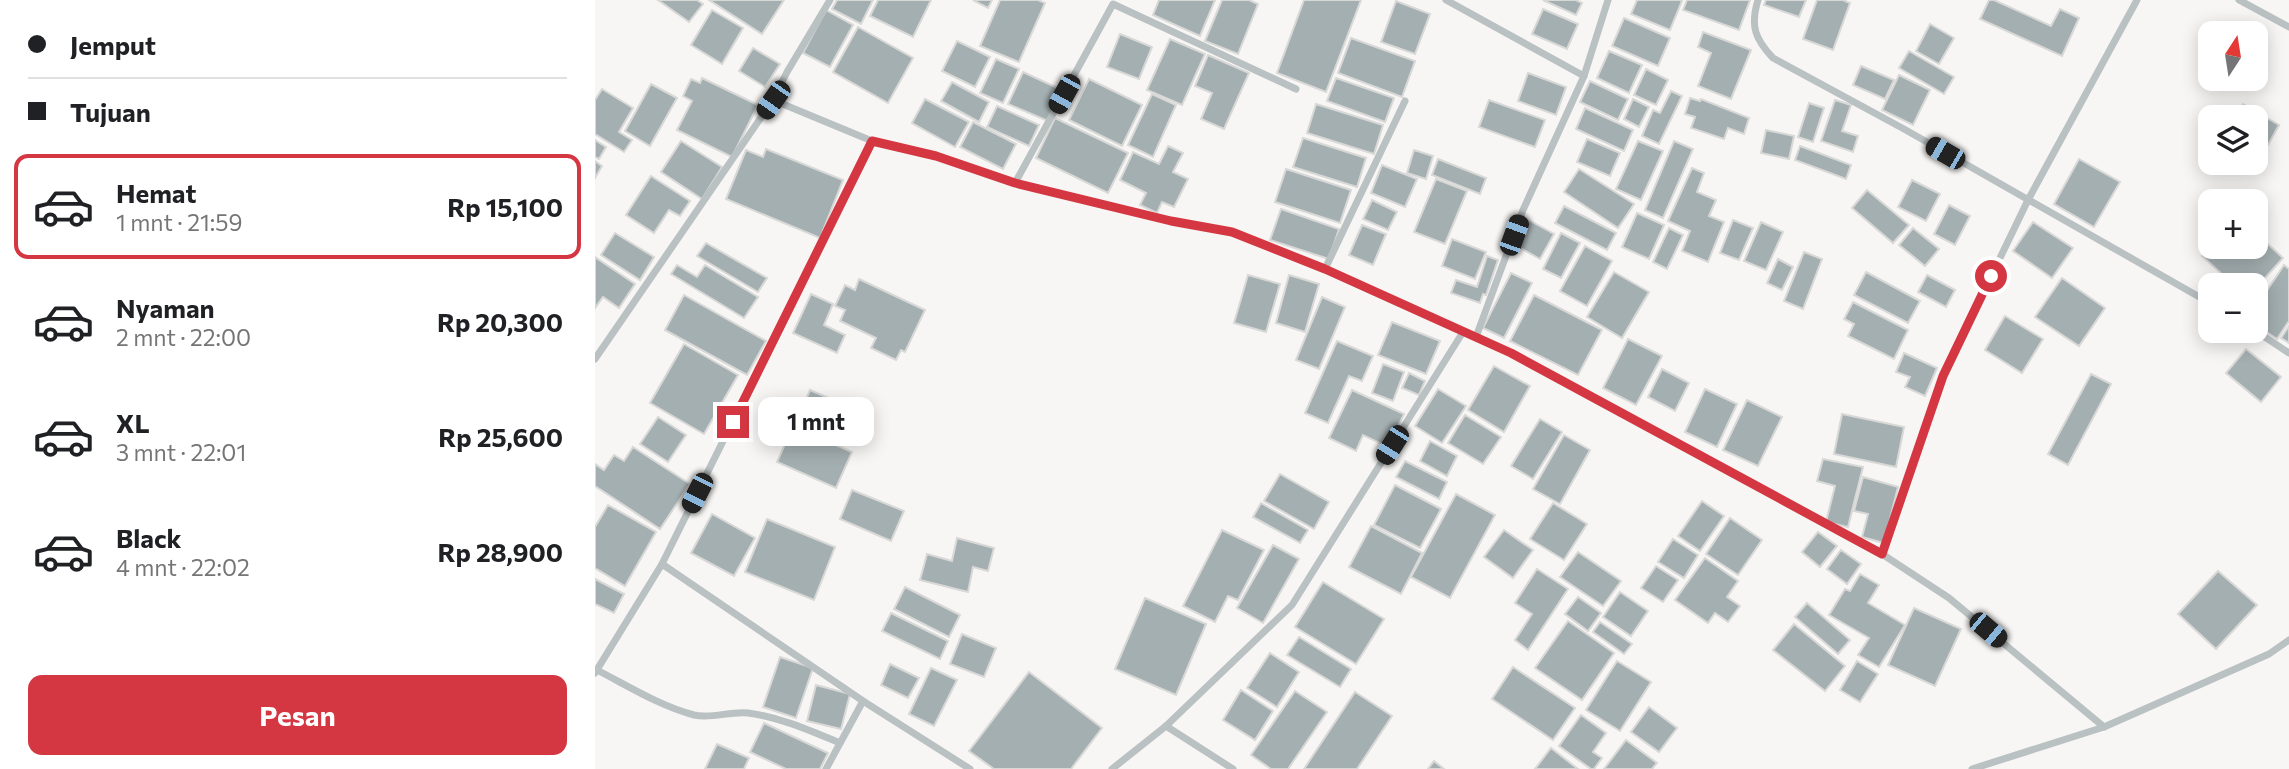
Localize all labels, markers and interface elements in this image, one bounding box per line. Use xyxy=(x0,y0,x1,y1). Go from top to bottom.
north arrow xyxy=(2198,21,2268,91)
map controls xyxy=(2198,21,2268,343)
text: Jemput xyxy=(70,29,156,60)
car xyxy=(1045,71,1084,117)
car xyxy=(753,77,794,123)
text: Tujuan xyxy=(70,96,151,127)
button: layers xyxy=(2198,105,2268,175)
car xyxy=(1922,133,1969,173)
icon: car xyxy=(32,175,95,238)
text: Hemat xyxy=(116,177,197,208)
button: + xyxy=(2198,189,2268,259)
text: Rp 15,100 xyxy=(447,191,563,222)
text: 1 mnt · 21:59 xyxy=(116,208,242,236)
car xyxy=(1497,212,1532,258)
route start xyxy=(1975,260,2007,292)
button: − xyxy=(2198,273,2268,343)
icon: car xyxy=(32,290,95,353)
text: Nyaman xyxy=(116,292,215,323)
text: Rp 20,300 xyxy=(437,306,563,337)
text: 2 mnt · 22:00 xyxy=(116,323,251,351)
callout: 1 mnt xyxy=(757,398,873,446)
icon: car xyxy=(32,405,95,468)
route end xyxy=(717,406,749,438)
text: XL xyxy=(116,407,150,438)
text: 1 mnt xyxy=(787,407,845,435)
text: Rp 25,600 xyxy=(438,421,563,452)
car xyxy=(1372,422,1413,468)
text: 3 mnt · 22:01 xyxy=(116,438,246,466)
car xyxy=(679,470,716,516)
icon: car xyxy=(32,520,95,583)
text: Black xyxy=(116,522,182,553)
text: Rp 28,900 xyxy=(438,536,563,567)
text: 4 mnt · 22:02 xyxy=(116,553,250,581)
car xyxy=(1966,608,2011,652)
button: Pesan xyxy=(28,675,567,755)

